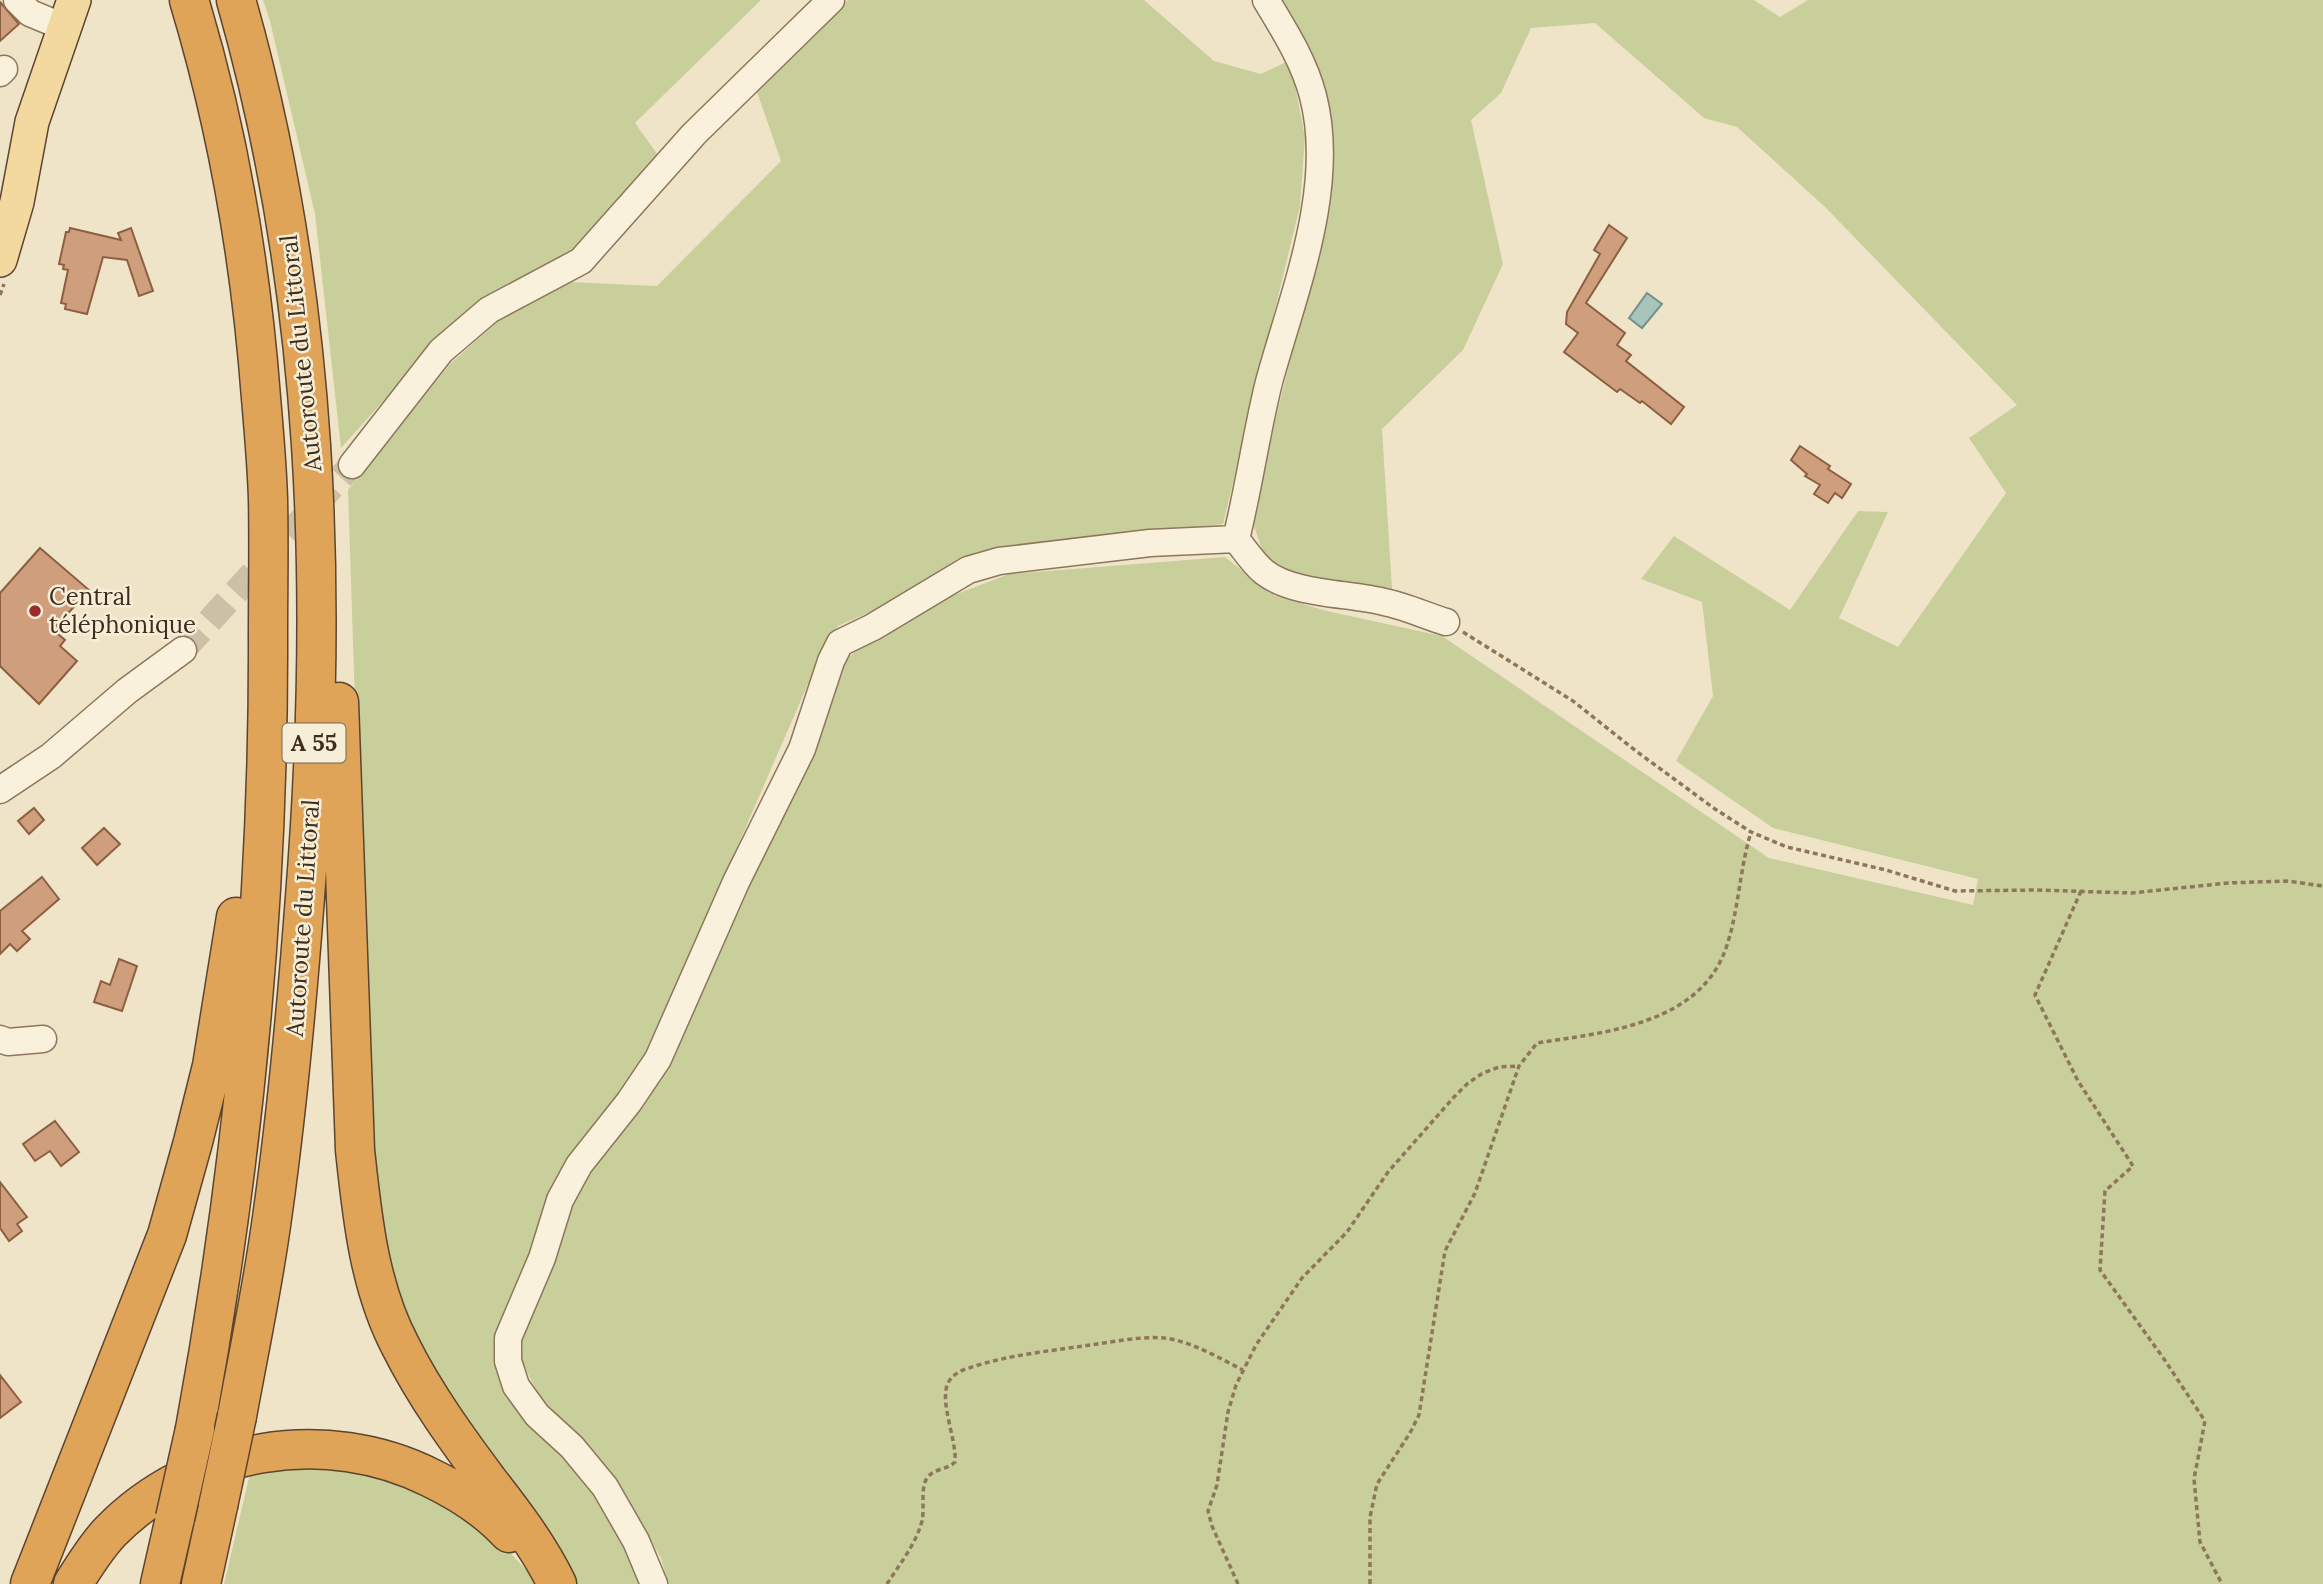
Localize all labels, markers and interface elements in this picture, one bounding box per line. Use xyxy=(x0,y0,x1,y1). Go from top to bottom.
street label: Autoroute du Littoral xyxy=(273,233,328,474)
place label: Central téléphonique xyxy=(49,581,196,640)
marker: Central téléphonique xyxy=(27,603,43,619)
road number: A 55 xyxy=(282,723,346,762)
street label: Autoroute du Littoral xyxy=(279,798,326,1039)

